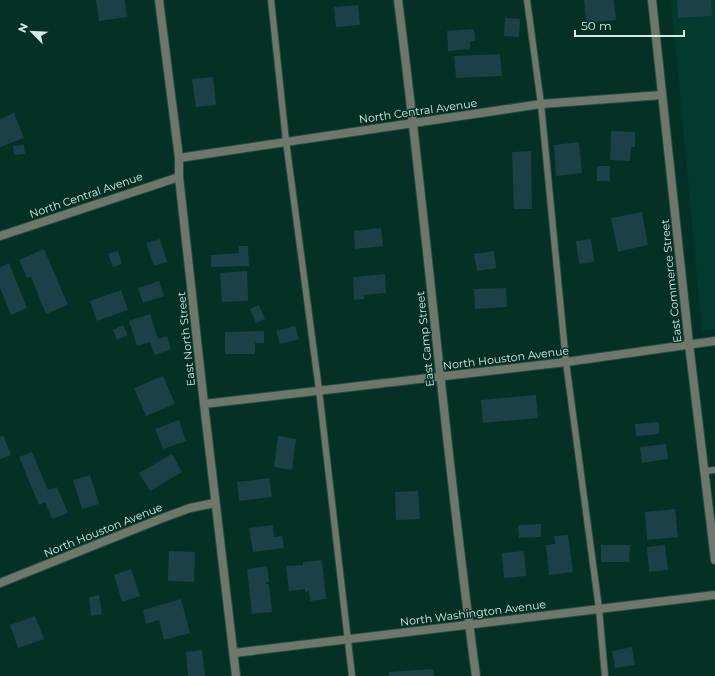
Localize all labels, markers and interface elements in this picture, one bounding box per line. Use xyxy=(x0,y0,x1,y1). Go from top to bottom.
north arrow xyxy=(12,12,52,52)
scale bar xyxy=(575,12,684,38)
text: 50 m xyxy=(581,18,612,33)
text: N xyxy=(15,21,31,35)
street label: North Central Avenue xyxy=(358,96,478,126)
street label: North Central Avenue xyxy=(27,169,145,221)
street label: East Commerce Street xyxy=(657,218,684,343)
street label: East Camp Street xyxy=(413,290,437,387)
street label: East North Street xyxy=(174,291,198,387)
street label: North Houston Avenue xyxy=(442,343,570,373)
street label: North Houston Avenue xyxy=(42,500,165,560)
street label: North Washington Avenue xyxy=(399,597,547,629)

